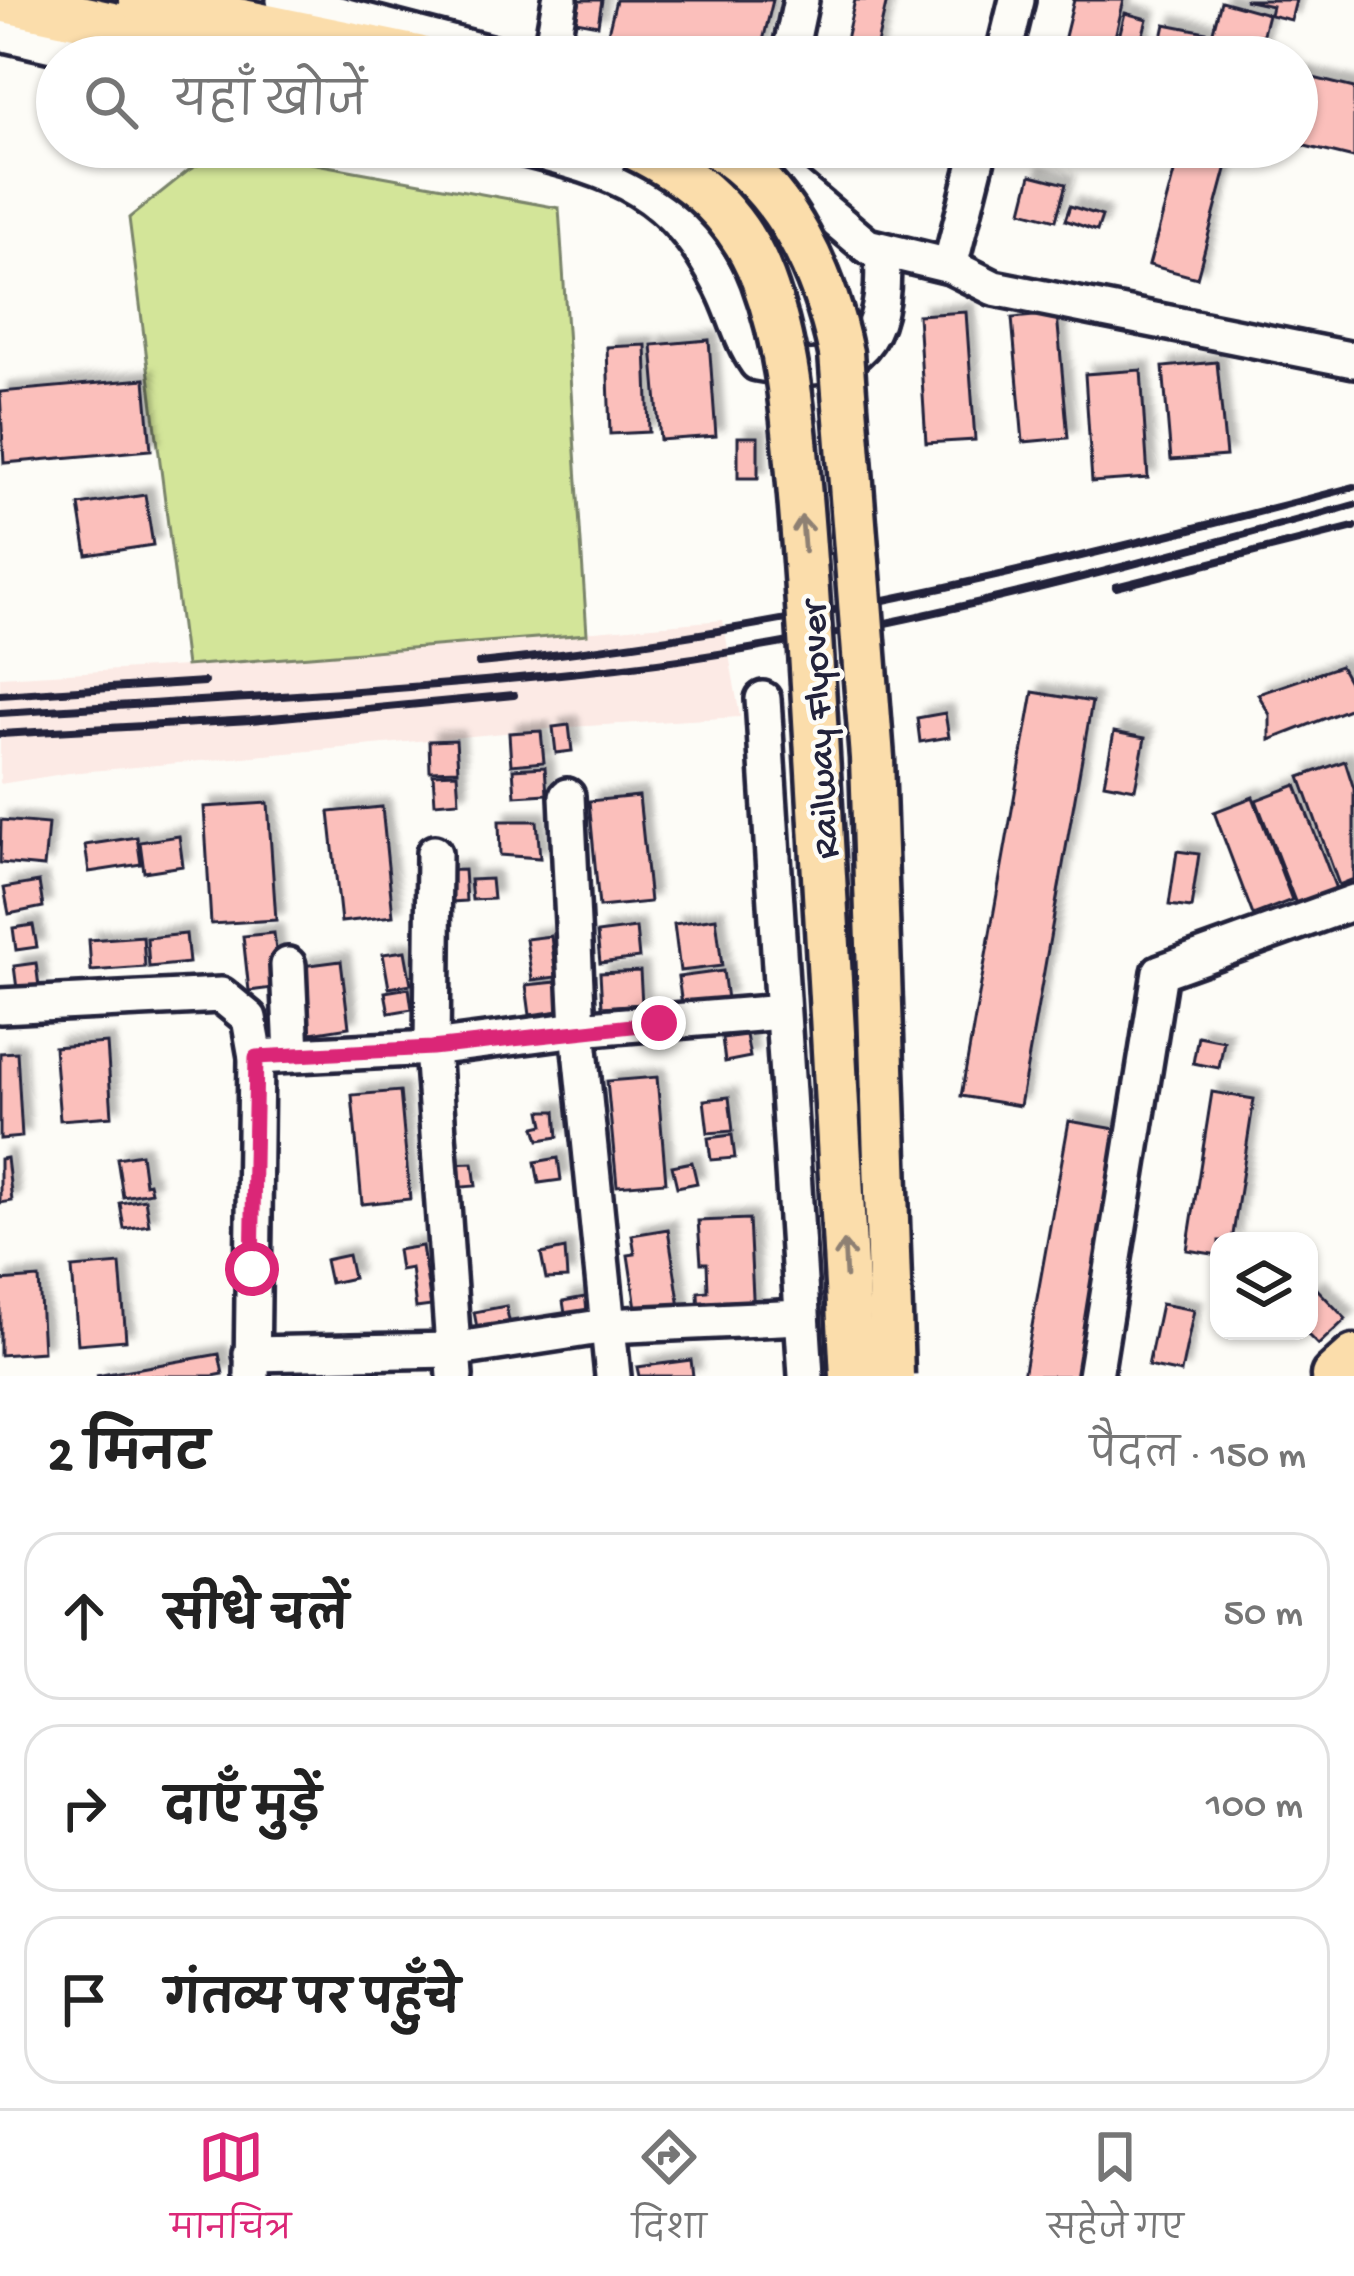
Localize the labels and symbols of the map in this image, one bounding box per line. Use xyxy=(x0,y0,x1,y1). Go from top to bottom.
one-way arrow xyxy=(791,515,814,554)
street label: Railway Flyover xyxy=(793,596,853,860)
route end xyxy=(632,996,686,1050)
one-way arrow xyxy=(833,1240,856,1279)
route start xyxy=(225,1242,279,1296)

